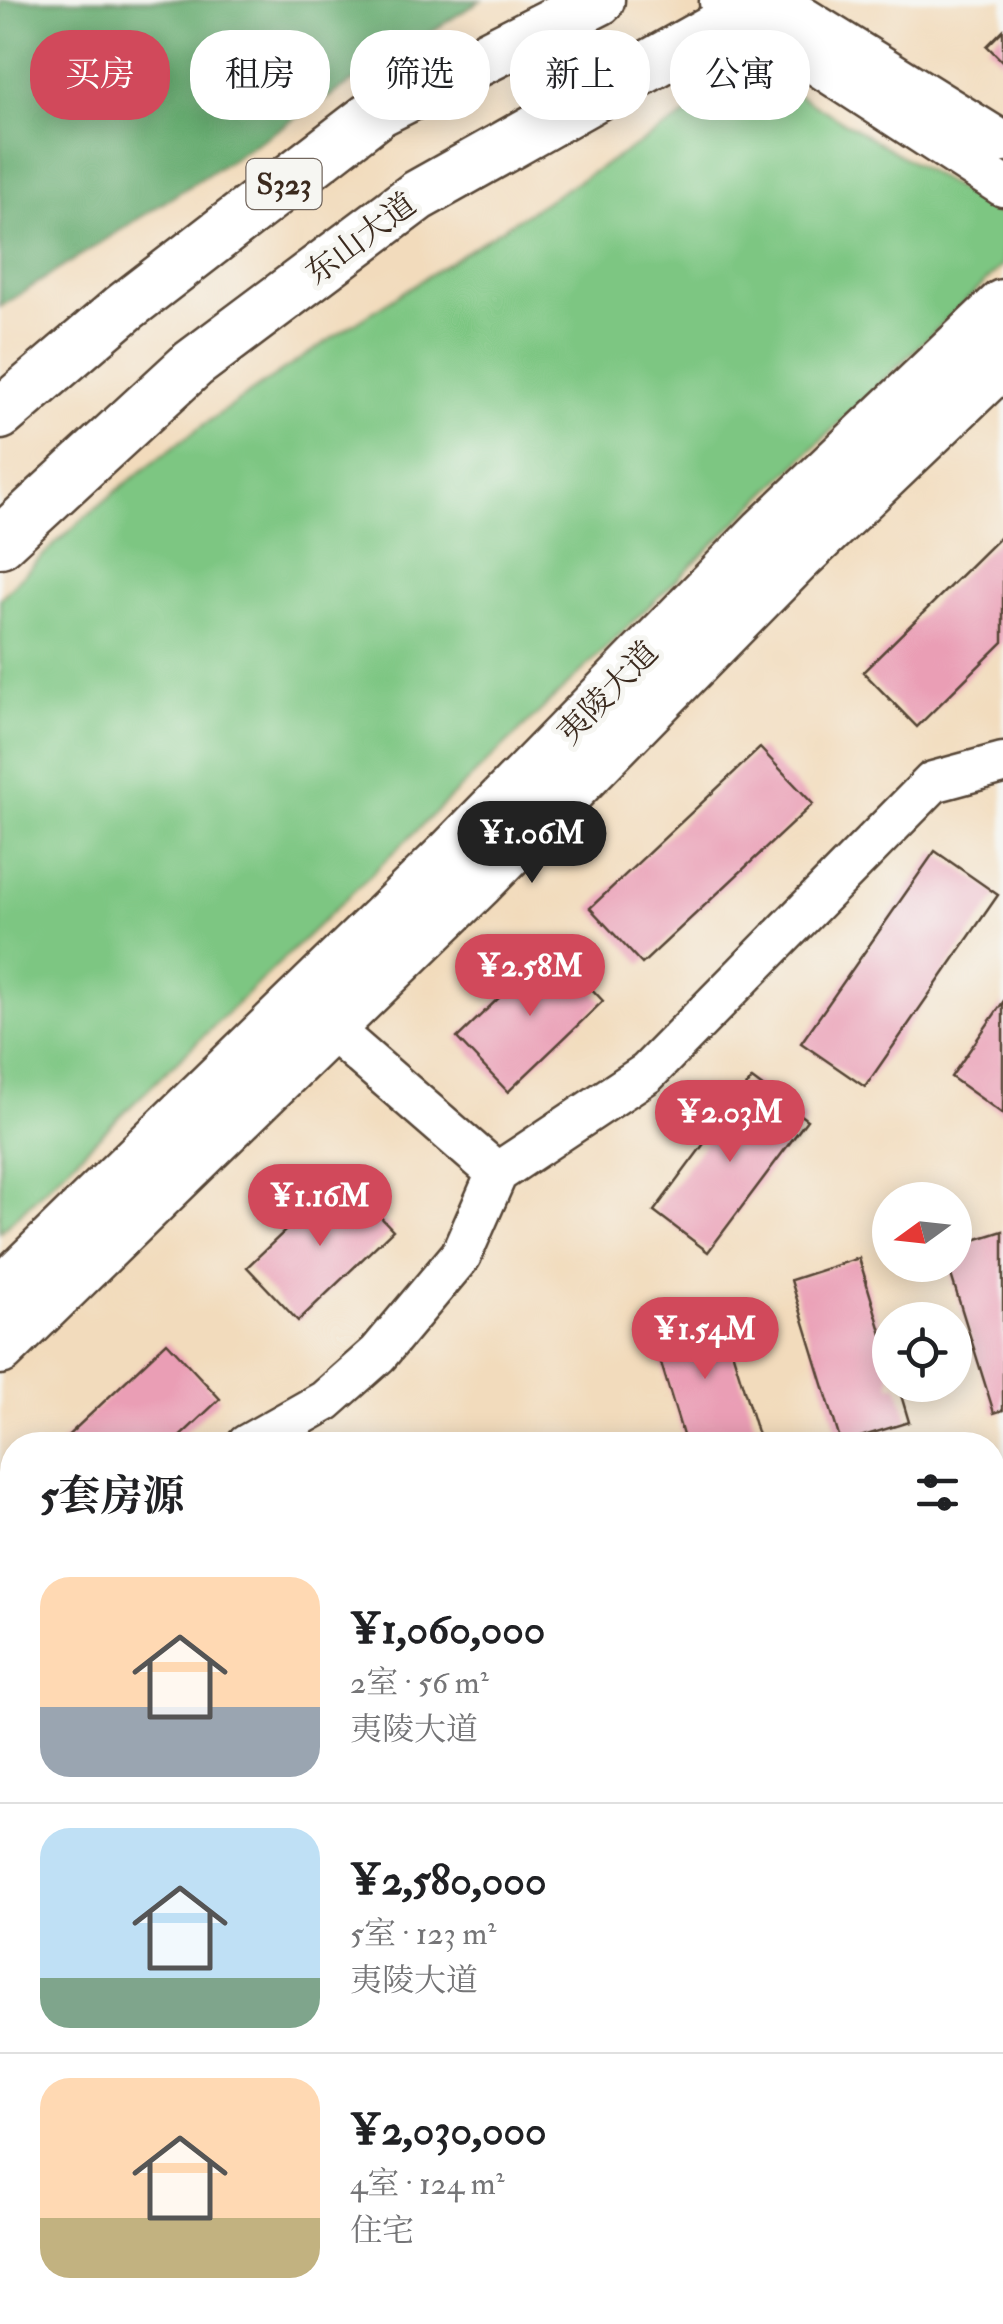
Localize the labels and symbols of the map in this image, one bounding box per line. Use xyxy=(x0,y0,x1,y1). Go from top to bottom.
road number: S323 xyxy=(246,159,322,209)
street label: 东山大道 xyxy=(298,185,424,293)
street label: 夷陵大道 xyxy=(549,633,667,753)
pin: ¥1.06M xyxy=(451,801,613,886)
pin: ¥2.58M xyxy=(449,934,611,1019)
pin: ¥2.03M xyxy=(649,1080,811,1165)
pin: ¥1.16M xyxy=(239,1164,401,1249)
north arrow xyxy=(872,1182,972,1282)
pin: ¥1.54M xyxy=(624,1297,786,1382)

